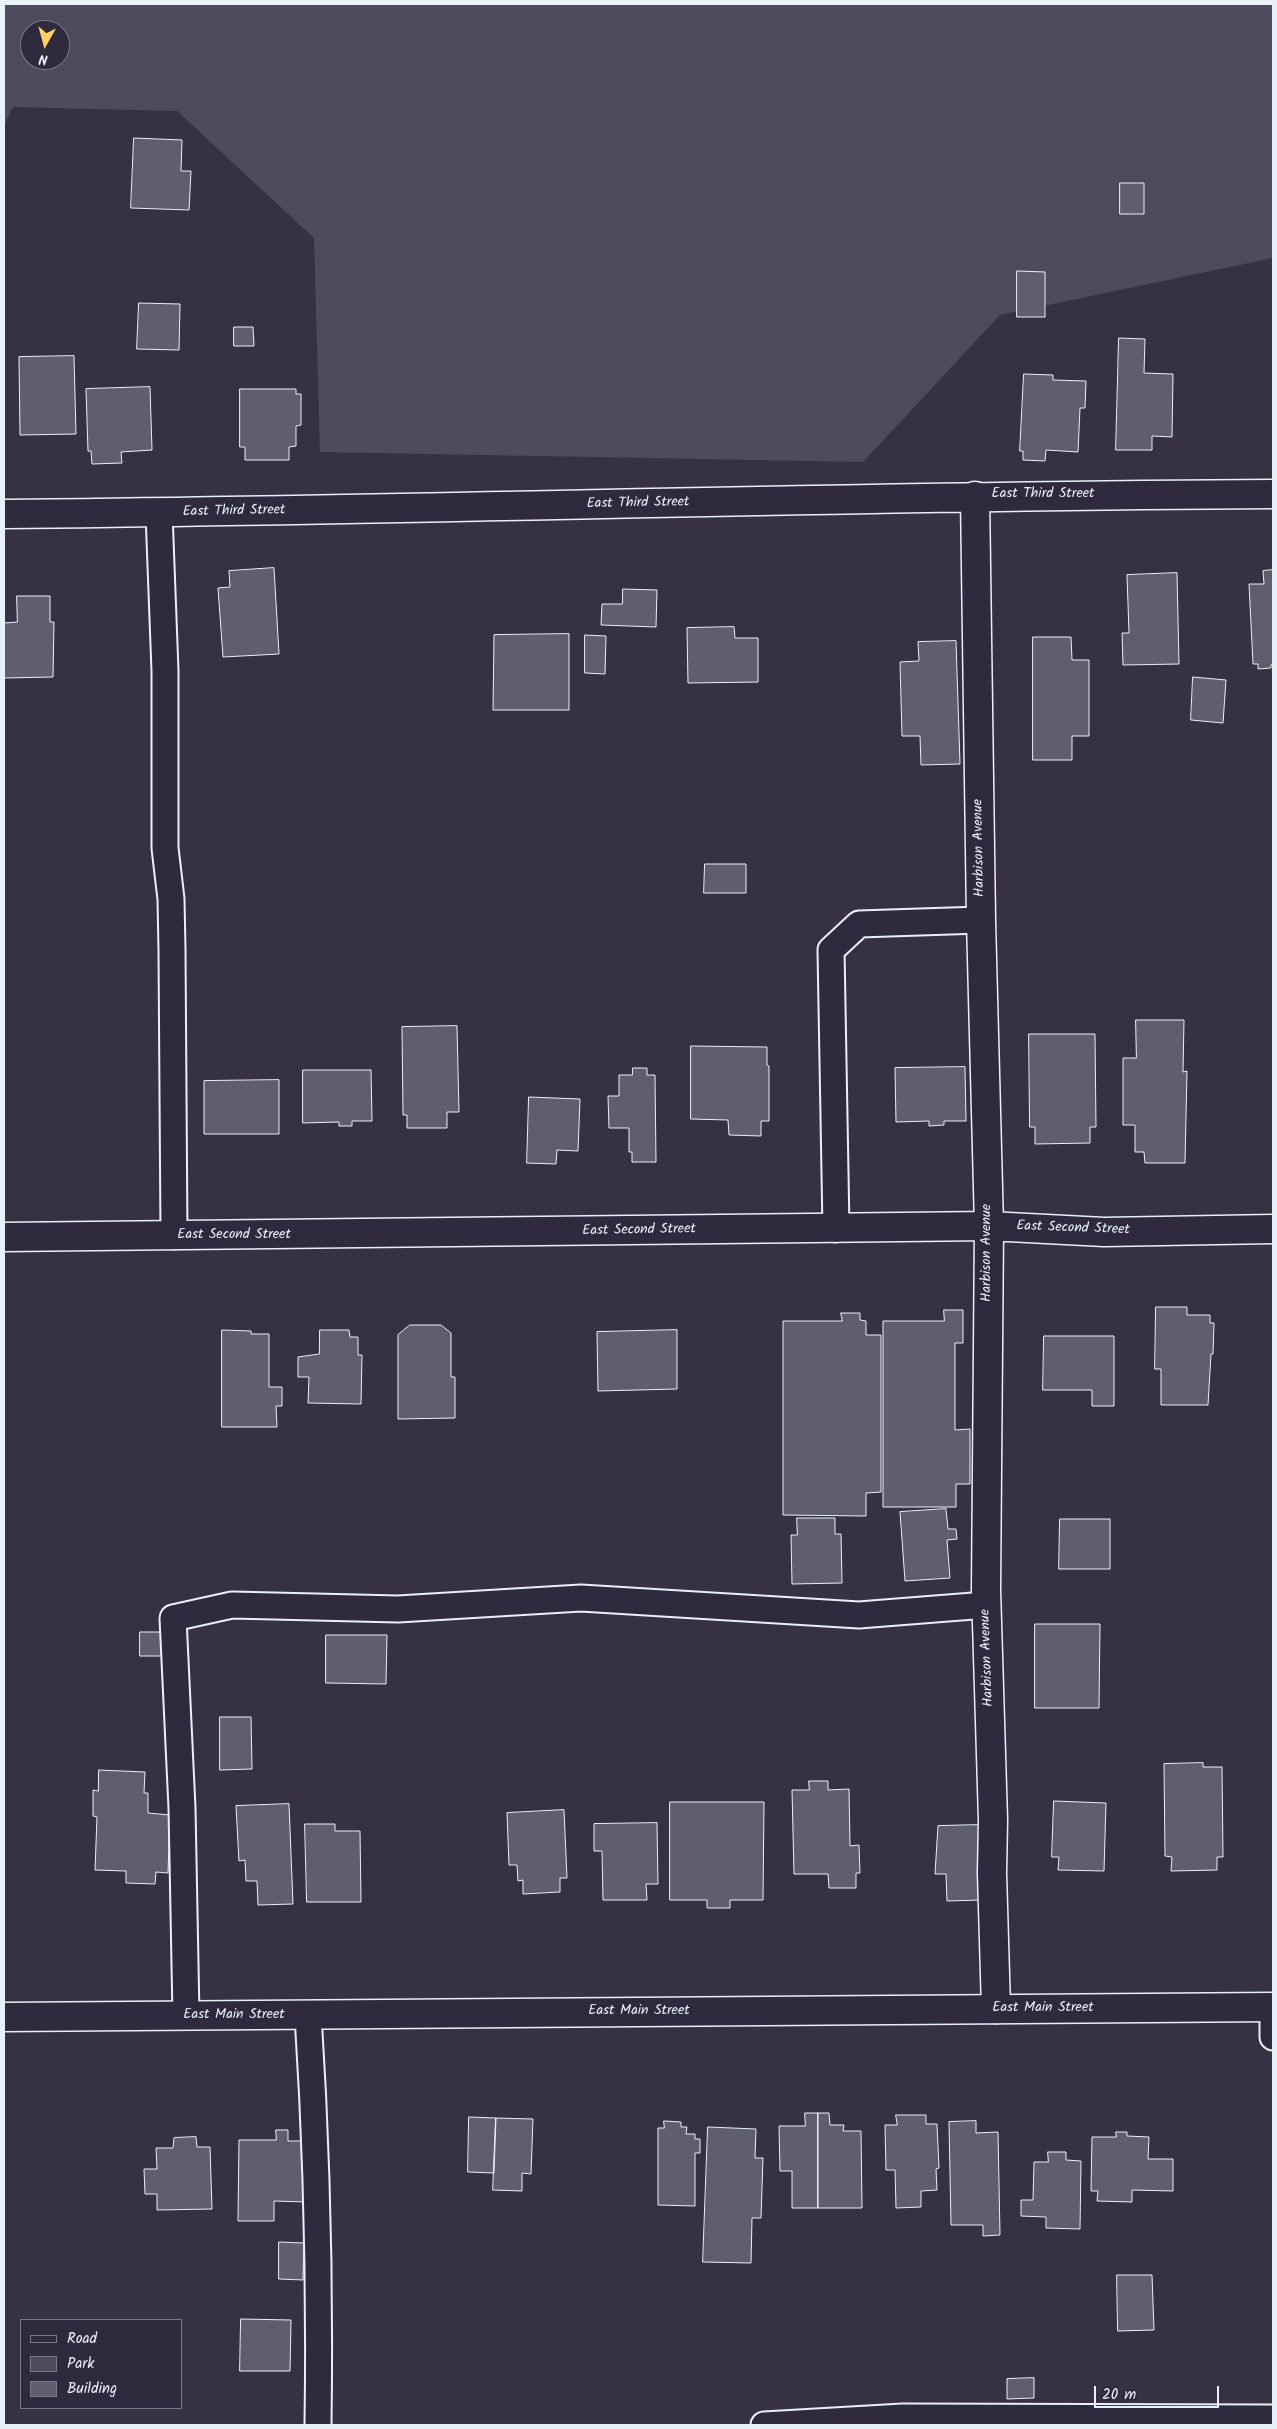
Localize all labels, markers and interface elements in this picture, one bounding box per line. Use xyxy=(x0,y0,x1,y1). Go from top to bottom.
north arrow xyxy=(20,20,70,70)
text: N xyxy=(38,47,49,70)
street label: East Third Street xyxy=(992,487,1094,503)
street label: East Third Street xyxy=(586,495,690,513)
street label: East Third Street xyxy=(182,503,286,521)
street label: Harbison Avenue xyxy=(971,799,989,897)
street label: Harbison Avenue xyxy=(980,1204,996,1302)
street label: East Second Street xyxy=(1016,1219,1130,1239)
street label: East Second Street xyxy=(582,1222,696,1240)
street label: East Second Street xyxy=(177,1228,291,1244)
street label: Harbison Avenue xyxy=(978,1609,998,1707)
street label: East Main Street xyxy=(992,2001,1094,2017)
street label: East Main Street xyxy=(588,2004,690,2020)
street label: East Main Street xyxy=(183,2008,285,2024)
legend xyxy=(20,2319,182,2409)
text: Road xyxy=(67,2327,97,2351)
text: Park xyxy=(67,2352,94,2376)
scale bar xyxy=(1097,2376,1222,2408)
text: Building xyxy=(67,2377,117,2401)
text: 20 m xyxy=(1102,2383,1136,2407)

